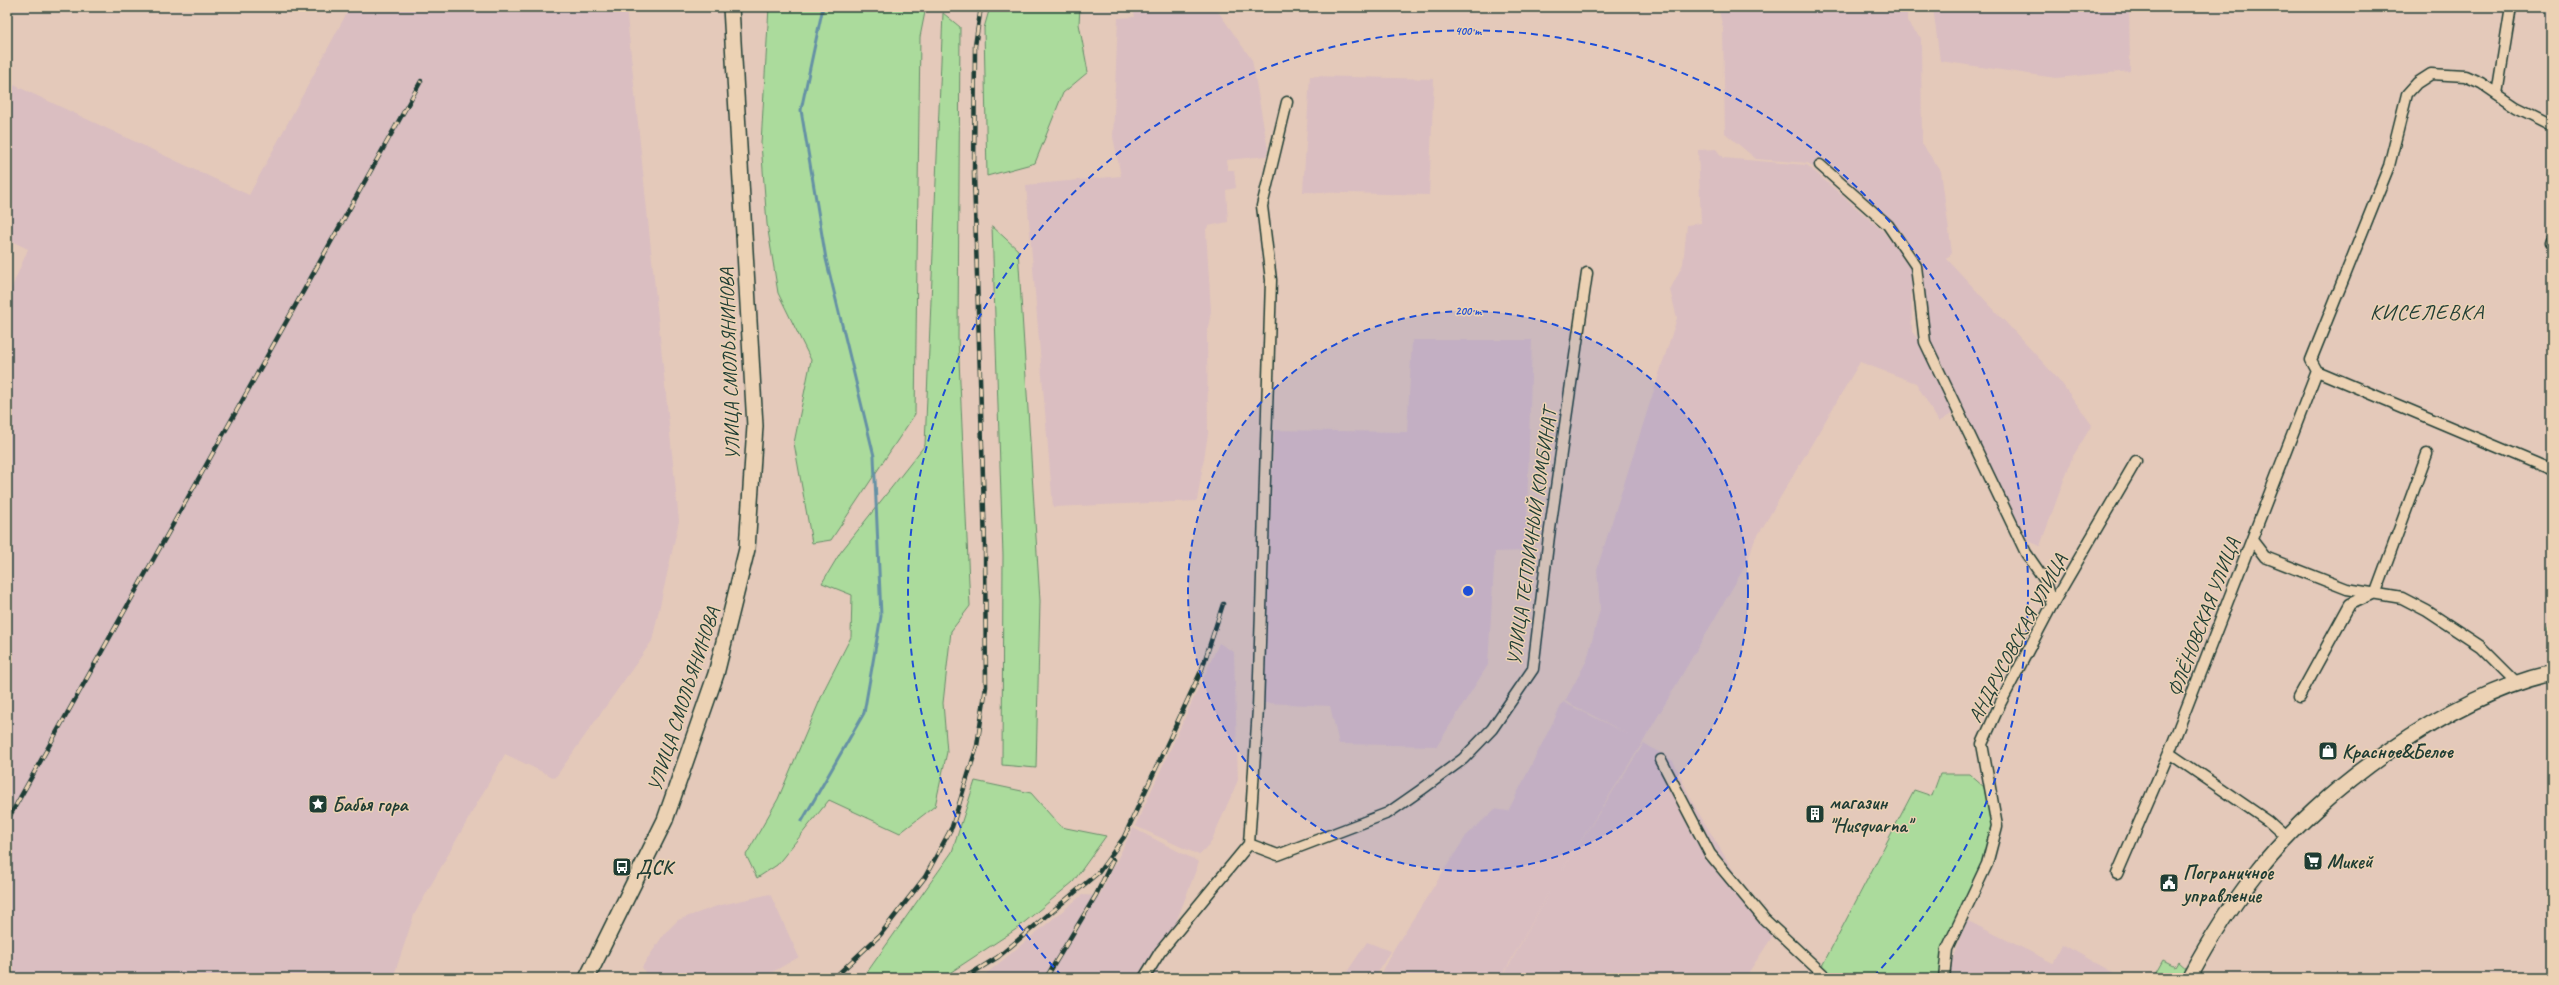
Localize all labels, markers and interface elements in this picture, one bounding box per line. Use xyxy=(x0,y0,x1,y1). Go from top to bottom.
text: 400 m xyxy=(1455,23,1482,39)
street label: УЛИЦА СМОЛЬЯНИНОВА xyxy=(714,267,745,460)
district label: КИСЕЛЕВКА xyxy=(2370,298,2484,326)
text: 200 m xyxy=(1455,303,1482,319)
street label: УЛИЦА ТЕПЛИЧНЫЙ КОМБИНАТ xyxy=(1501,403,1563,667)
street label: ФЛЁНОВСКАЯ УЛИЦА xyxy=(2162,533,2246,700)
street label: АНДРУСОВСКАЯ УЛИЦА xyxy=(1962,549,2073,727)
centre of rings xyxy=(1461,584,1475,598)
street label: УЛИЦА СМОЛЬЯНИНОВА xyxy=(642,603,725,794)
place label: Красное&Белое xyxy=(2342,739,2454,764)
shop icon: Красное&Белое xyxy=(2317,740,2339,762)
place label: магазин "Husqvarna" xyxy=(1829,790,1916,838)
place label: Бабья гора xyxy=(332,792,409,817)
place icon: Бабья гора xyxy=(307,793,329,815)
building icon: магазин "Husqvarna" xyxy=(1804,803,1826,825)
place label: Микей xyxy=(2327,849,2374,874)
supermarket icon: Микей xyxy=(2302,850,2324,872)
place label: ДСК xyxy=(636,855,676,880)
bus stop icon: ДСК xyxy=(611,856,633,878)
place label: Пограничное управление xyxy=(2181,860,2275,908)
public building icon: Пограничное управление xyxy=(2158,872,2180,894)

